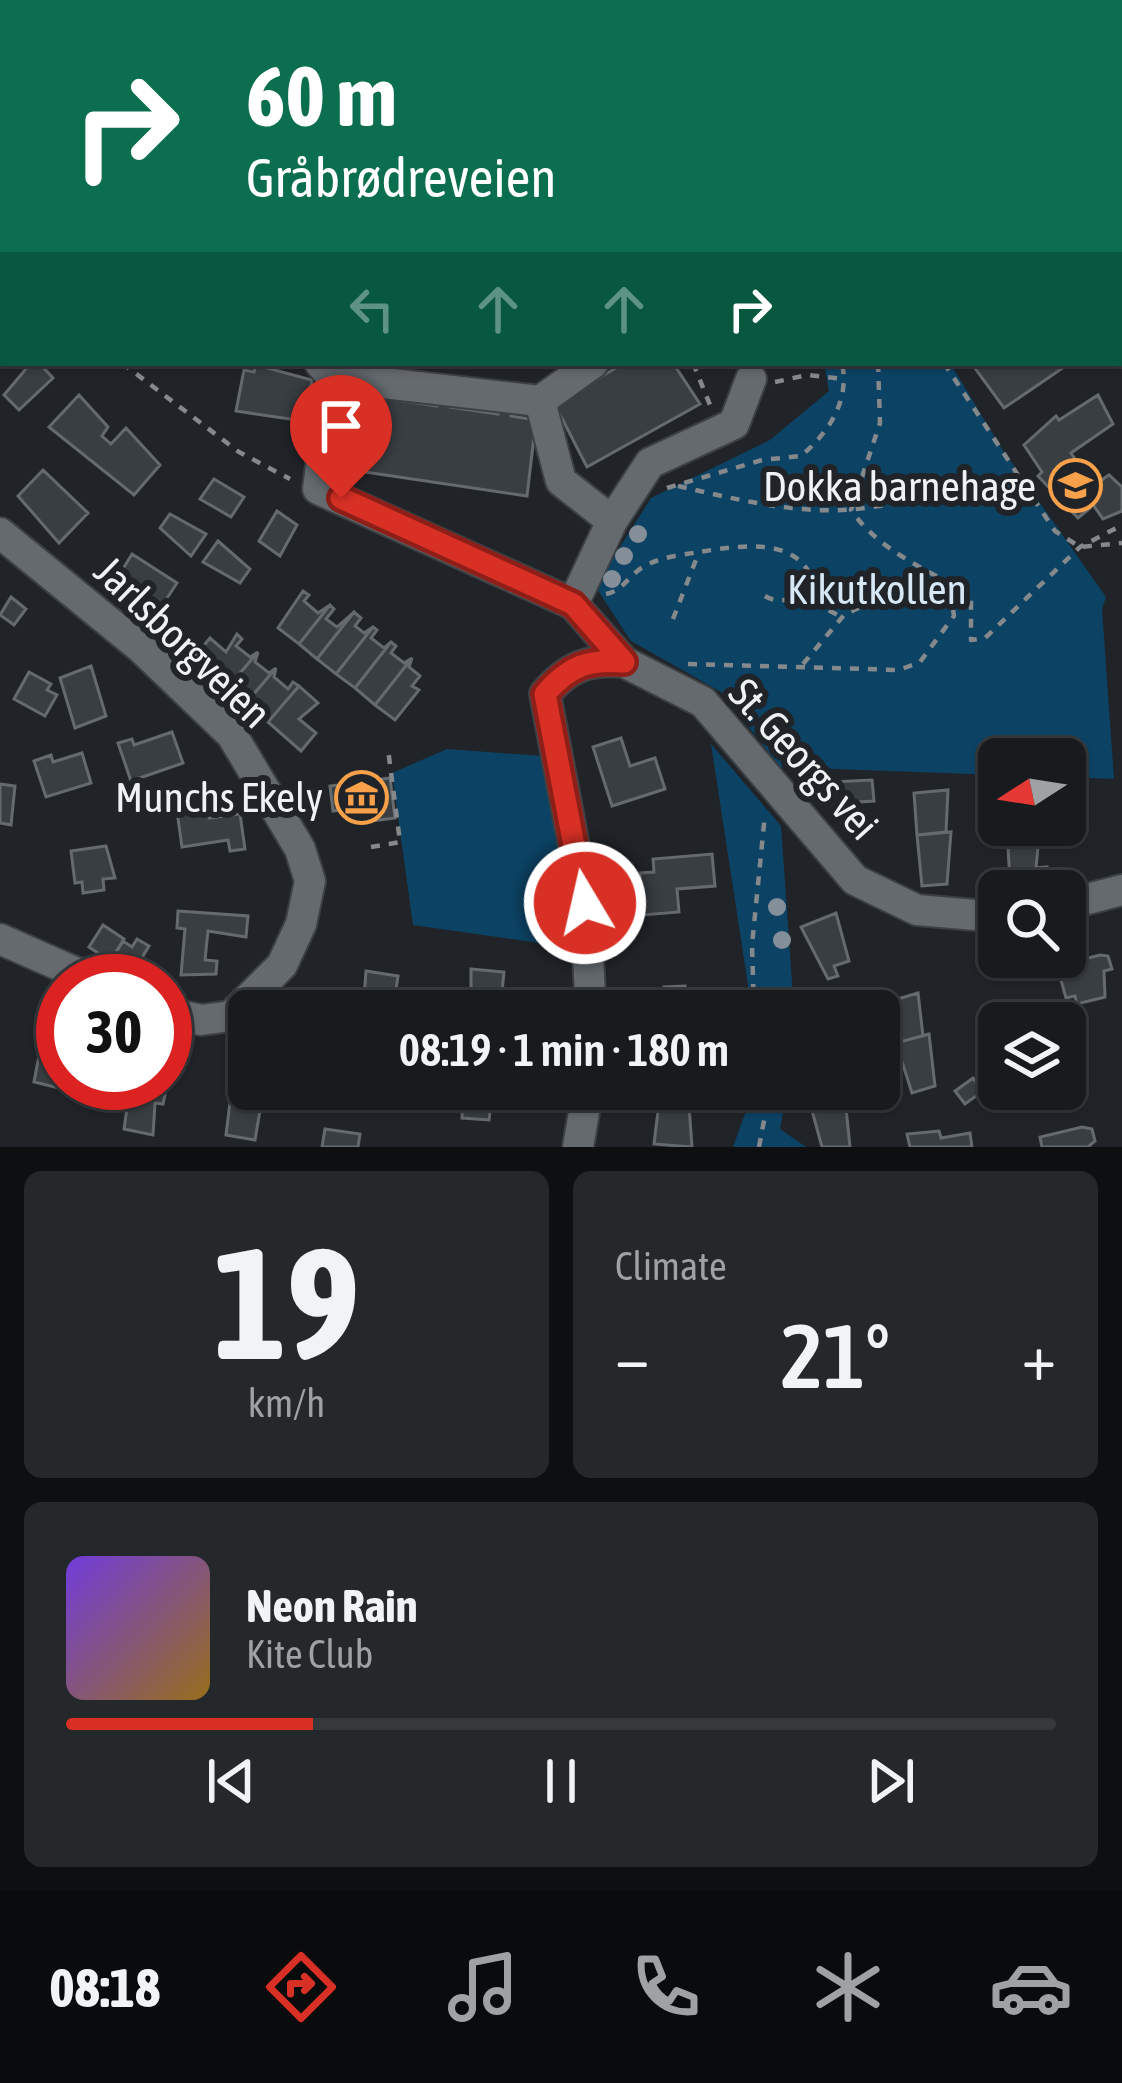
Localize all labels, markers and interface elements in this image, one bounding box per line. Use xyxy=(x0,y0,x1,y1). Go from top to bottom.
icon: right xyxy=(48,48,204,204)
text: 60 m xyxy=(246,48,397,144)
text: Gråbrødreveien xyxy=(246,147,556,208)
icon: left xyxy=(339,276,405,342)
icon: ahead xyxy=(465,276,531,342)
icon: ahead xyxy=(591,276,657,342)
icon: right xyxy=(717,276,783,342)
pin xyxy=(290,375,392,498)
icon: arrive xyxy=(308,393,374,459)
school or university icon: Dokka barnehage xyxy=(1047,458,1103,514)
place label: Dokka barnehage xyxy=(763,462,1036,510)
street label: Jarlsborgveien xyxy=(85,547,281,737)
park label: Kikutkollen xyxy=(787,565,967,613)
street label: St. Georgs vei xyxy=(720,669,888,849)
north arrow xyxy=(978,738,1086,846)
map controls xyxy=(978,738,1086,1110)
museum icon: Munchs Ekely xyxy=(334,769,390,825)
place label: Munchs Ekely xyxy=(115,773,323,821)
position arrow xyxy=(522,840,648,966)
button: search xyxy=(978,870,1086,978)
speed limit sign: 30 xyxy=(36,954,192,1110)
button: layers xyxy=(978,1002,1086,1110)
text: 08:19 · 1 min · 180 m xyxy=(399,1024,729,1076)
text: 19 xyxy=(213,1213,360,1392)
text: Climate xyxy=(615,1244,727,1288)
text: 21° xyxy=(781,1304,890,1407)
text: − xyxy=(615,1318,649,1394)
text: + xyxy=(1022,1318,1056,1394)
text: km/h xyxy=(248,1381,325,1425)
text: Neon Rain xyxy=(246,1580,418,1632)
text: Kite Club xyxy=(246,1632,373,1676)
icon: previous xyxy=(198,1748,264,1814)
icon: pause xyxy=(528,1748,594,1814)
icon: next xyxy=(858,1748,924,1814)
icon: directions xyxy=(259,1945,343,2029)
icon: music xyxy=(441,1945,525,2029)
icon: phone xyxy=(624,1945,708,2029)
icon: climate xyxy=(806,1945,890,2029)
icon: car xyxy=(989,1945,1073,2029)
text: 08:18 xyxy=(49,1957,160,2018)

